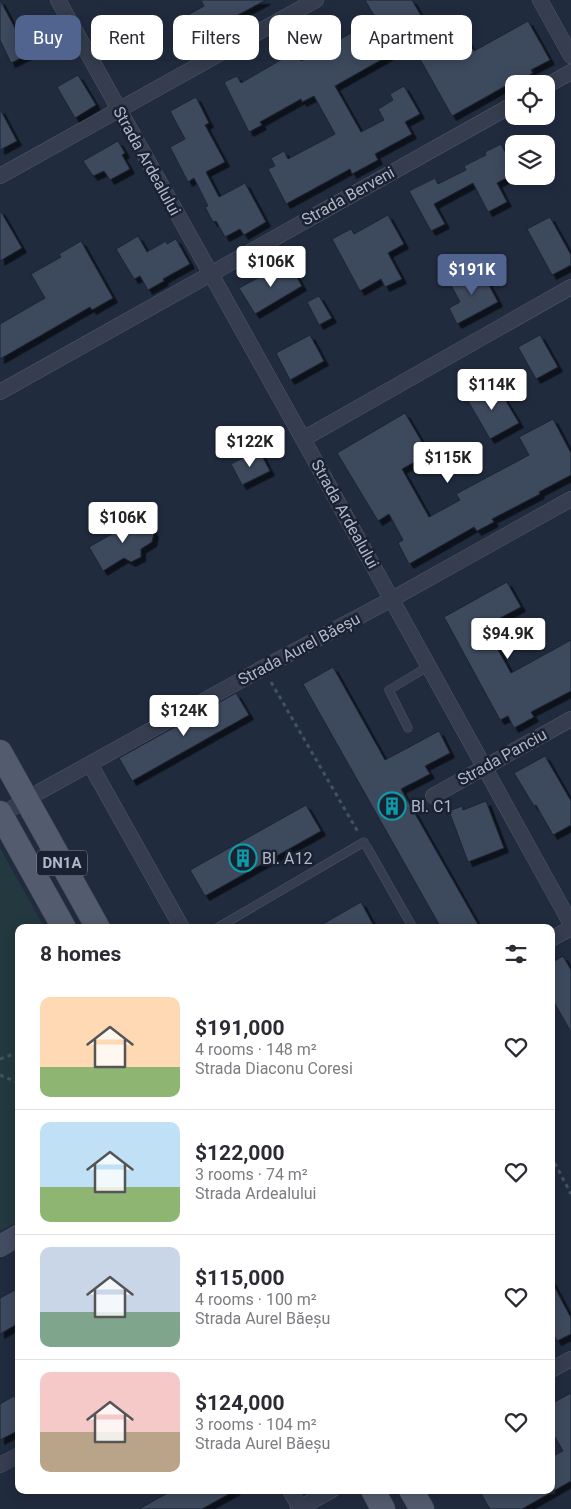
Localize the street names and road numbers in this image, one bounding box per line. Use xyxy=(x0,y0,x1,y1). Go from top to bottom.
street label: Strada Ardealului xyxy=(109,103,185,219)
street label: Strada Berveni xyxy=(298,163,398,229)
street label: Strada Ardealului xyxy=(307,456,383,572)
street label: Strada Aurel Băeșu xyxy=(235,609,364,690)
street label: Strada Panciu xyxy=(454,725,550,789)
road number: DN1A xyxy=(37,850,87,876)

